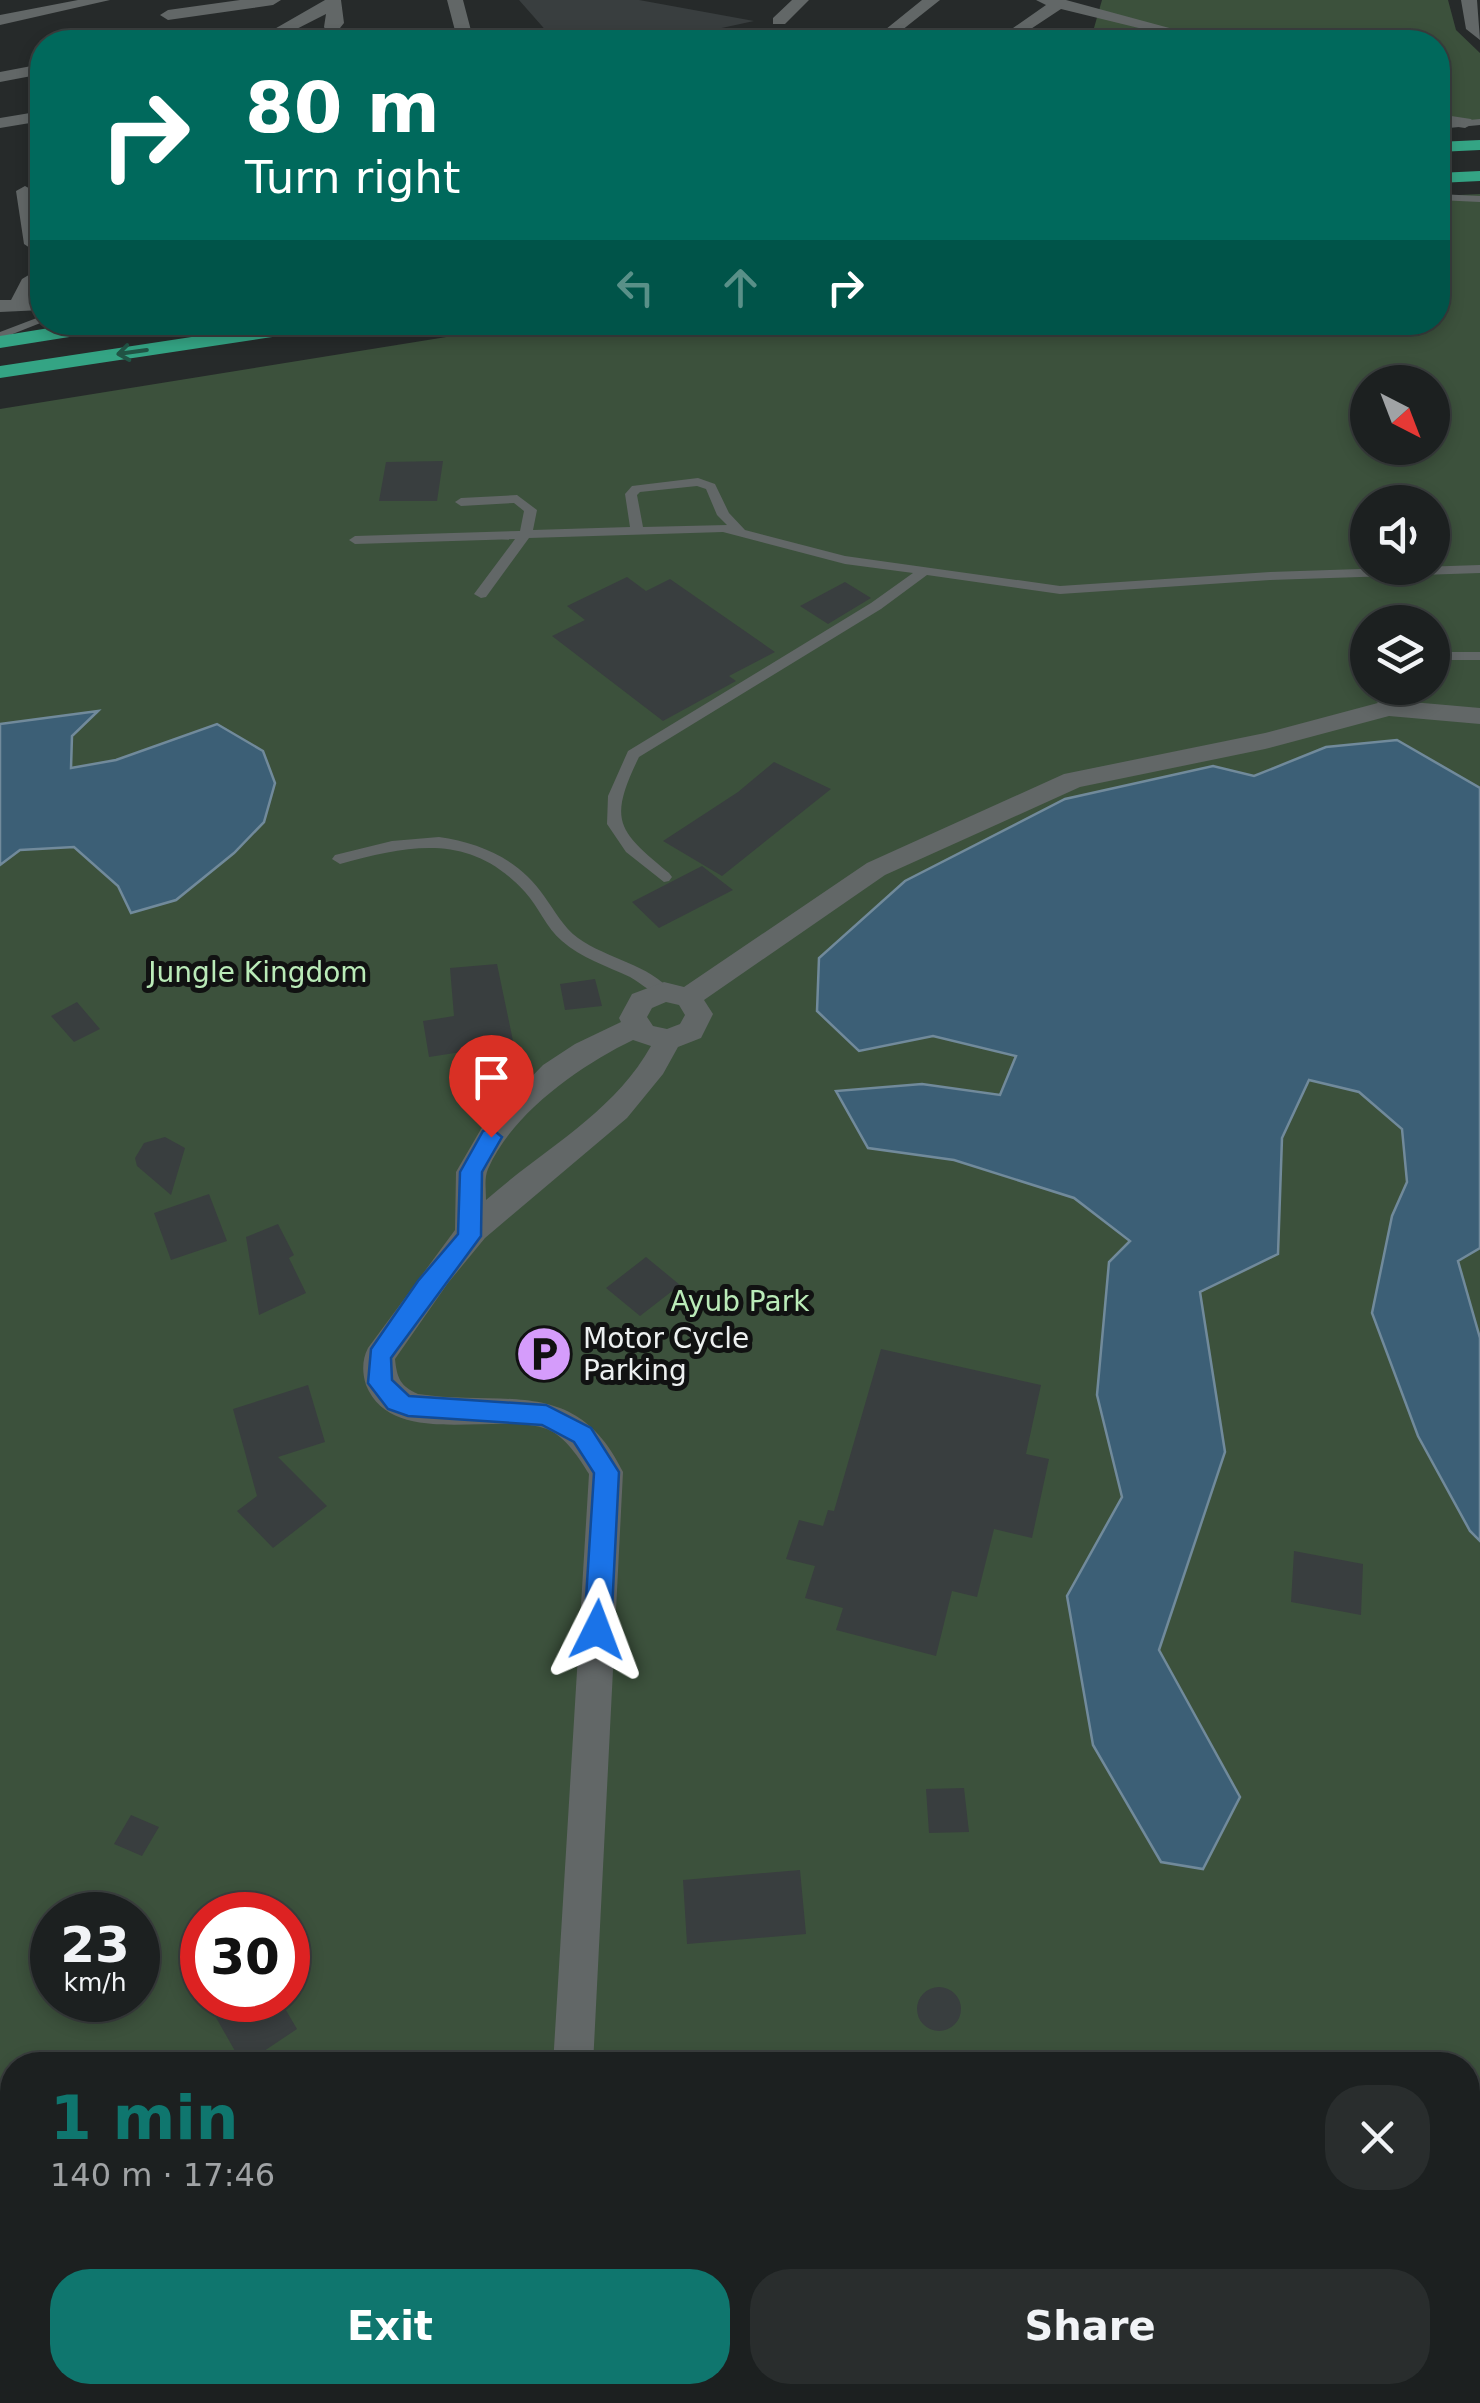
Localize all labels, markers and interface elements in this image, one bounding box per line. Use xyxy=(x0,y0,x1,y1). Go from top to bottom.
text: 80 m xyxy=(245,67,440,149)
icon: right xyxy=(80,70,210,200)
text: Turn right xyxy=(245,151,460,204)
icon: left xyxy=(608,260,663,315)
icon: ahead xyxy=(713,260,768,315)
icon: right xyxy=(818,260,873,315)
one-way arrow xyxy=(116,344,148,362)
north arrow xyxy=(1350,365,1450,465)
map controls xyxy=(1350,365,1450,705)
button: sound xyxy=(1350,485,1450,585)
button: layers xyxy=(1350,605,1450,705)
park label: Jungle Kingdom xyxy=(146,956,368,989)
pin xyxy=(449,1035,534,1138)
icon: arrive xyxy=(464,1050,519,1105)
park label: Ayub Park xyxy=(671,1285,810,1318)
place label: Motor Cycle Parking xyxy=(583,1322,749,1387)
parking icon: Motor Cycle Parking xyxy=(514,1324,574,1384)
position arrow xyxy=(545,1578,649,1682)
speed limit sign: 30 xyxy=(180,1892,310,2022)
text: 23 xyxy=(60,1916,130,1974)
text: km/h xyxy=(63,1968,127,1997)
text: 1 min xyxy=(50,2083,238,2153)
button: close xyxy=(1325,2085,1430,2190)
text: 140 m · 17:46 xyxy=(50,2156,275,2194)
button: Exit xyxy=(50,2269,730,2384)
button: Share xyxy=(750,2269,1430,2384)

